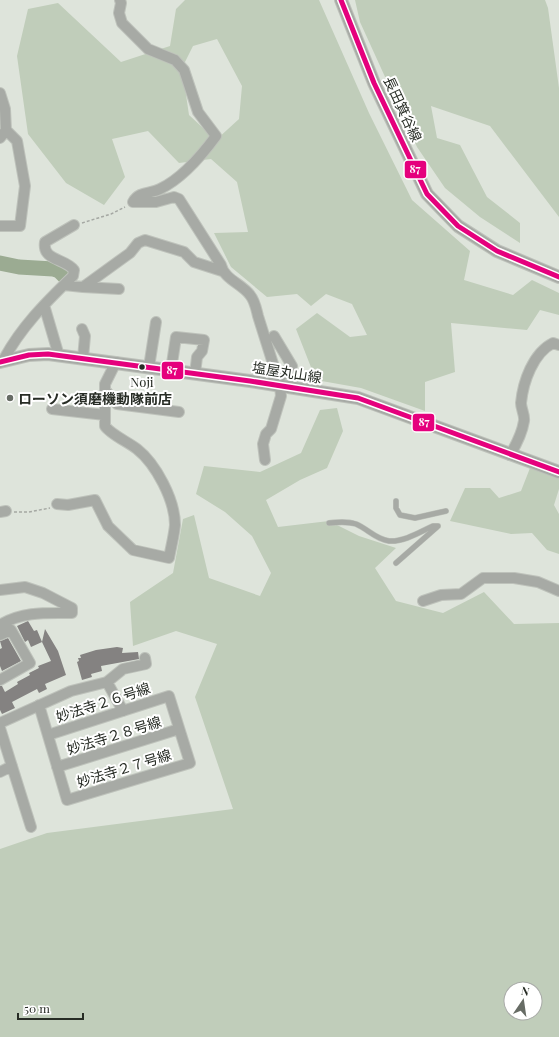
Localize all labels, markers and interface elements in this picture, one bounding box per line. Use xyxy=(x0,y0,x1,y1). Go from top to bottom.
street label: 長田箕谷線 xyxy=(380,73,426,145)
line badge: 87 xyxy=(404,160,427,179)
text: 87 xyxy=(409,161,421,176)
street label: 塩屋丸山線 xyxy=(251,357,323,387)
line badge: 87 xyxy=(161,361,184,380)
marker: Noji xyxy=(137,362,147,372)
text: 87 xyxy=(166,362,178,377)
place label: Noji xyxy=(130,373,154,390)
place label: ローソン須磨機動隊前店 xyxy=(18,389,172,408)
marker: ローソン須磨機動隊前店 xyxy=(5,393,15,403)
line badge: 87 xyxy=(412,413,435,432)
text: 87 xyxy=(418,414,430,429)
street label: 妙法寺２６号線 xyxy=(53,678,153,726)
street label: 妙法寺２８号線 xyxy=(64,712,164,758)
street label: 妙法寺２７号線 xyxy=(74,745,174,791)
north arrow xyxy=(503,981,543,1021)
text: N xyxy=(520,983,531,999)
scale bar xyxy=(18,995,83,1021)
text: 50 m xyxy=(24,1000,50,1016)

